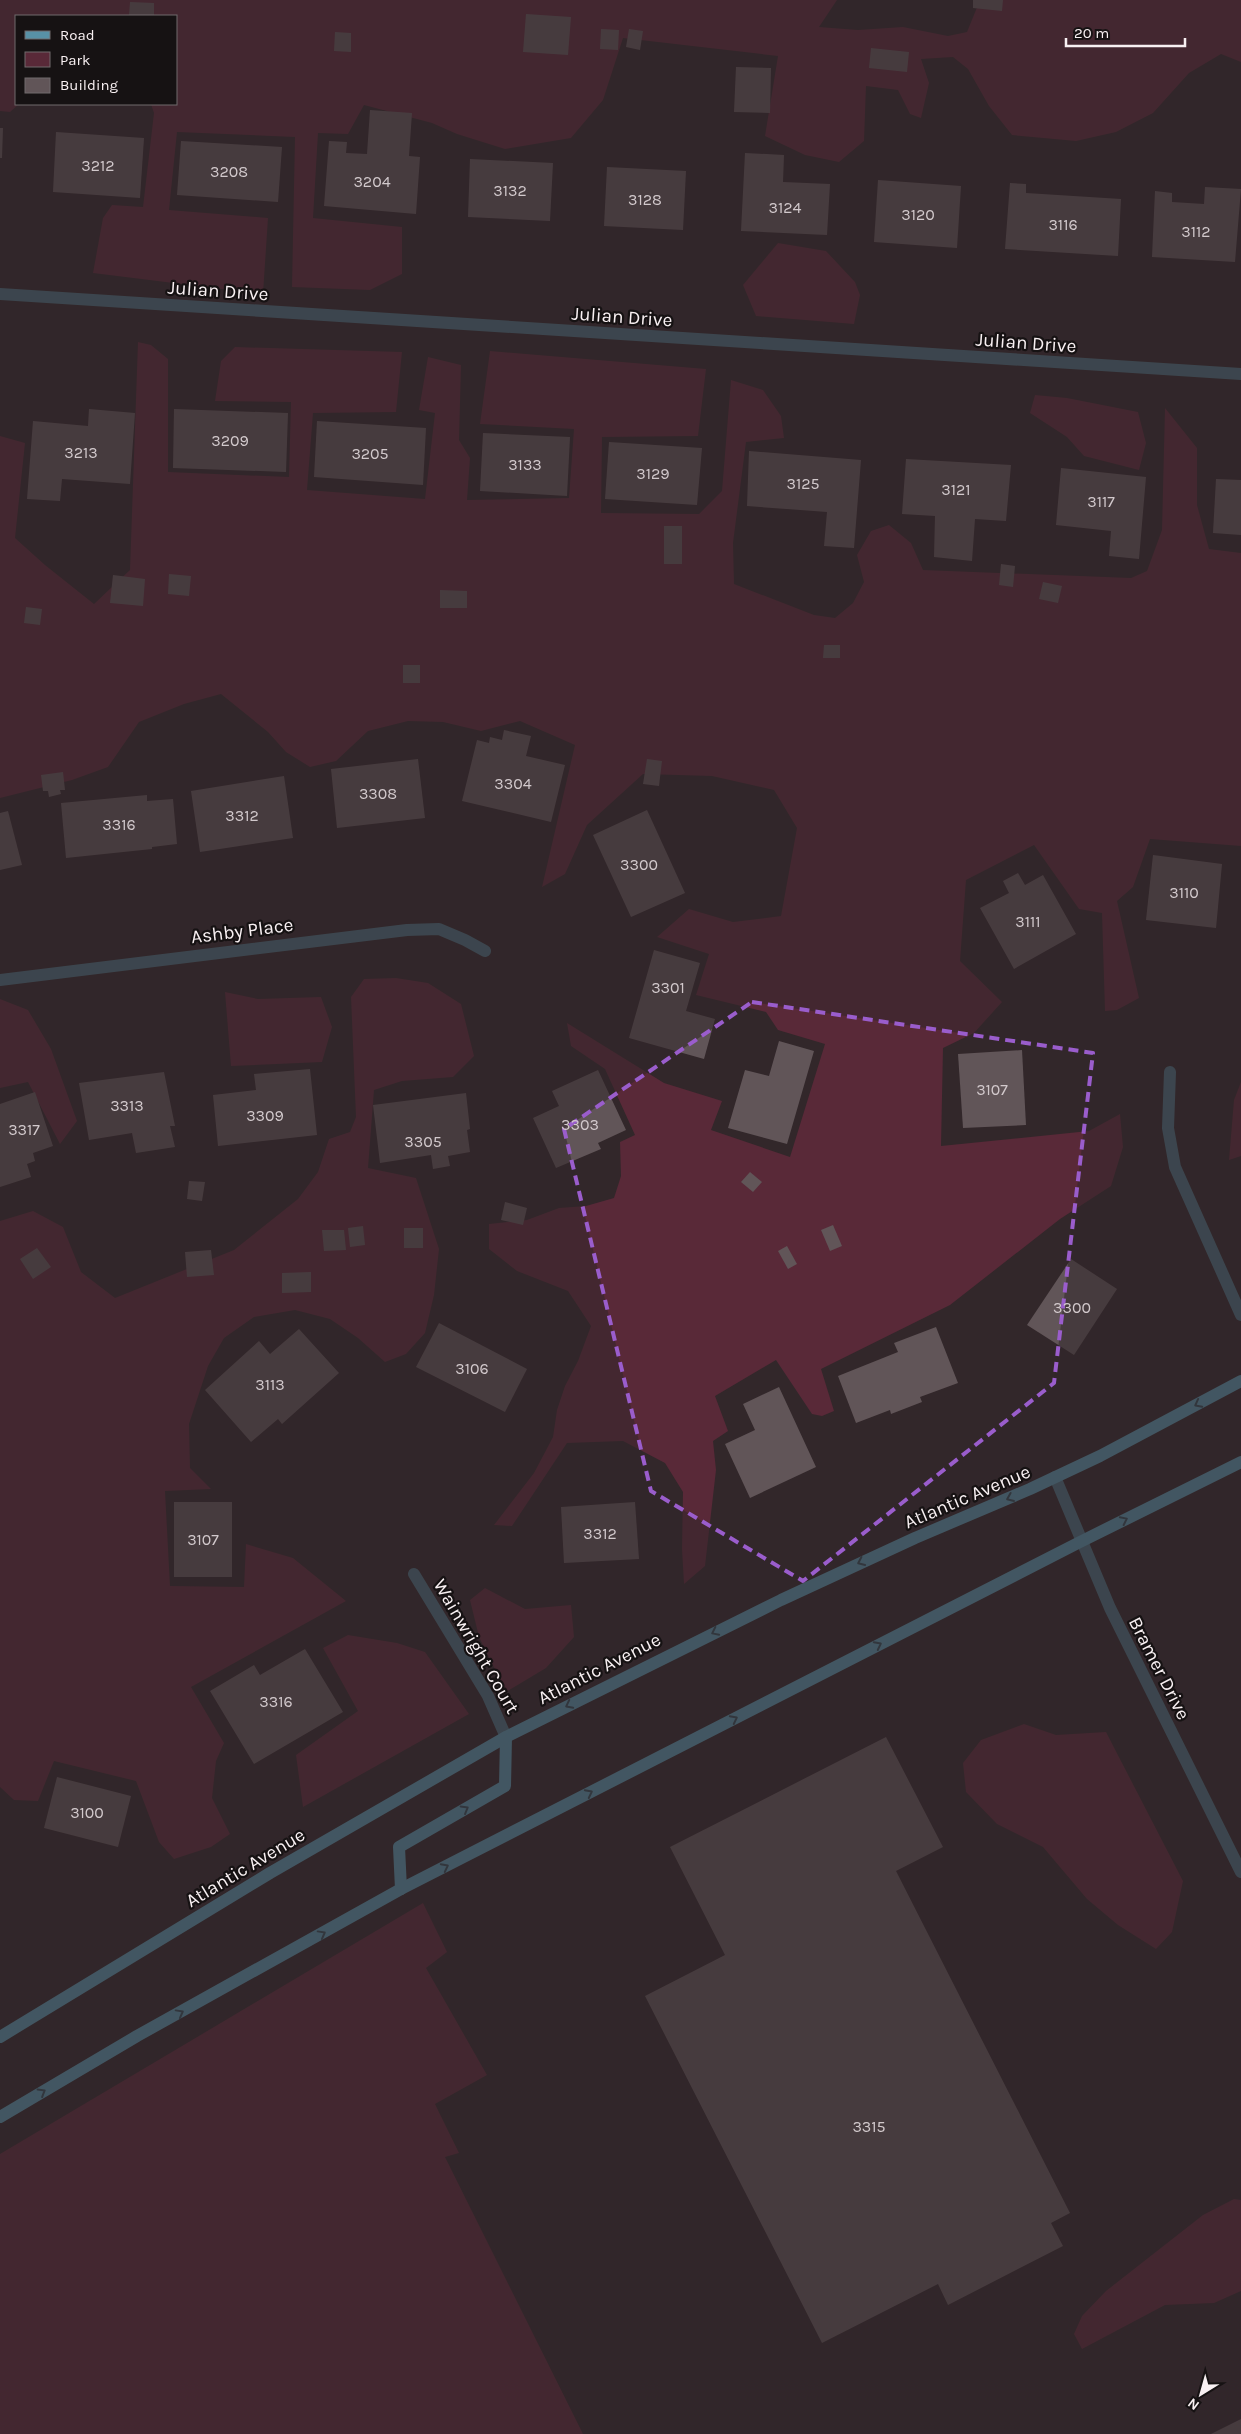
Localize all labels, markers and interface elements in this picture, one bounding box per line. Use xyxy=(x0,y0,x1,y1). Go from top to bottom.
legend xyxy=(15,15,178,105)
scale bar xyxy=(1066,15,1185,47)
text: 20 m xyxy=(1074,24,1109,42)
text: Road xyxy=(60,26,95,44)
text: Park xyxy=(60,51,90,69)
text: Building xyxy=(60,76,118,94)
house number: 3212 xyxy=(81,156,115,175)
house number: 3208 xyxy=(210,162,248,181)
house number: 3204 xyxy=(353,172,391,191)
house number: 3132 xyxy=(493,181,527,200)
house number: 3128 xyxy=(628,190,662,209)
house number: 3124 xyxy=(769,198,802,217)
house number: 3120 xyxy=(901,205,935,224)
house number: 3116 xyxy=(1048,215,1078,234)
house number: 3112 xyxy=(1181,222,1211,241)
street label: Julian Drive xyxy=(167,277,269,305)
street label: Julian Drive xyxy=(571,303,673,331)
street label: Julian Drive xyxy=(975,329,1077,357)
house number: 3209 xyxy=(211,431,249,450)
house number: 3213 xyxy=(64,443,98,462)
house number: 3205 xyxy=(351,444,389,463)
house number: 3133 xyxy=(508,455,542,474)
house number: 3129 xyxy=(636,464,670,483)
house number: 3125 xyxy=(786,474,820,493)
house number: 3121 xyxy=(941,480,971,499)
house number: 3117 xyxy=(1087,492,1115,511)
house number: 3304 xyxy=(494,774,532,793)
house number: 3308 xyxy=(359,784,397,803)
house number: 3312 xyxy=(225,806,259,825)
house number: 3316 xyxy=(102,815,136,834)
house number: 3300 xyxy=(620,855,658,874)
house number: 3110 xyxy=(1169,883,1199,902)
house number: 3111 xyxy=(1015,912,1041,931)
street label: Ashby Place xyxy=(190,914,295,948)
house number: 3301 xyxy=(651,978,685,997)
house number: 3107 xyxy=(976,1080,1008,1099)
house number: 3313 xyxy=(110,1096,144,1115)
house number: 3309 xyxy=(246,1106,284,1125)
house number: 3303 xyxy=(561,1115,599,1134)
house number: 3317 xyxy=(8,1120,40,1139)
house number: 3305 xyxy=(404,1132,442,1151)
house number: 3300 xyxy=(1053,1298,1091,1317)
house number: 3106 xyxy=(455,1359,489,1378)
house number: 3113 xyxy=(255,1375,285,1394)
one-way arrow xyxy=(1194,1398,1203,1408)
street label: Atlantic Avenue xyxy=(901,1460,1034,1533)
one-way arrow xyxy=(1006,1491,1015,1502)
one-way arrow xyxy=(1119,1516,1128,1526)
house number: 3312 xyxy=(583,1524,617,1543)
house number: 3107 xyxy=(187,1530,219,1549)
one-way arrow xyxy=(857,1556,866,1567)
street label: Wainwright Court xyxy=(429,1575,524,1718)
street label: Bramer Drive xyxy=(1124,1613,1194,1724)
one-way arrow xyxy=(711,1626,720,1636)
street label: Atlantic Avenue xyxy=(534,1628,665,1709)
one-way arrow xyxy=(873,1641,882,1651)
house number: 3316 xyxy=(259,1692,293,1711)
one-way arrow xyxy=(565,1699,574,1709)
one-way arrow xyxy=(729,1715,738,1725)
one-way arrow xyxy=(584,1789,593,1799)
house number: 3100 xyxy=(70,1803,104,1822)
one-way arrow xyxy=(460,1805,469,1815)
street label: Atlantic Avenue xyxy=(182,1824,309,1912)
one-way arrow xyxy=(439,1863,448,1873)
one-way arrow xyxy=(316,1930,325,1940)
one-way arrow xyxy=(174,2009,183,2019)
one-way arrow xyxy=(36,2089,45,2099)
house number: 3315 xyxy=(852,2117,886,2136)
north arrow xyxy=(1176,2369,1226,2419)
text: N xyxy=(1184,2394,1203,2414)

